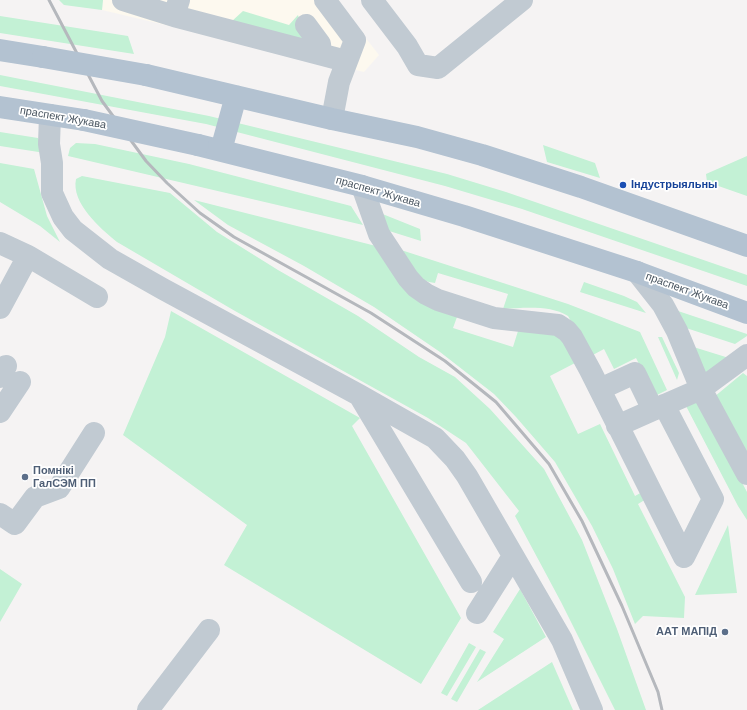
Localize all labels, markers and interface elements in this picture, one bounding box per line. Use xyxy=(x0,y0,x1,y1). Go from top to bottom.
street label: праспект Жукава xyxy=(19,104,107,132)
street label: праспект Жукава xyxy=(334,174,422,210)
place label: Індустрыяльны xyxy=(631,178,717,192)
marker: Індустрыяльны xyxy=(618,180,628,190)
street label: праспект Жукава xyxy=(644,270,730,312)
place label: Помнікі ГалСЭМ ПП xyxy=(33,464,96,490)
marker: Помнікі ГалСЭМ ПП xyxy=(20,472,30,482)
place label: ААТ МАПІД xyxy=(656,625,717,639)
marker: ААТ МАПІД xyxy=(720,627,730,637)

